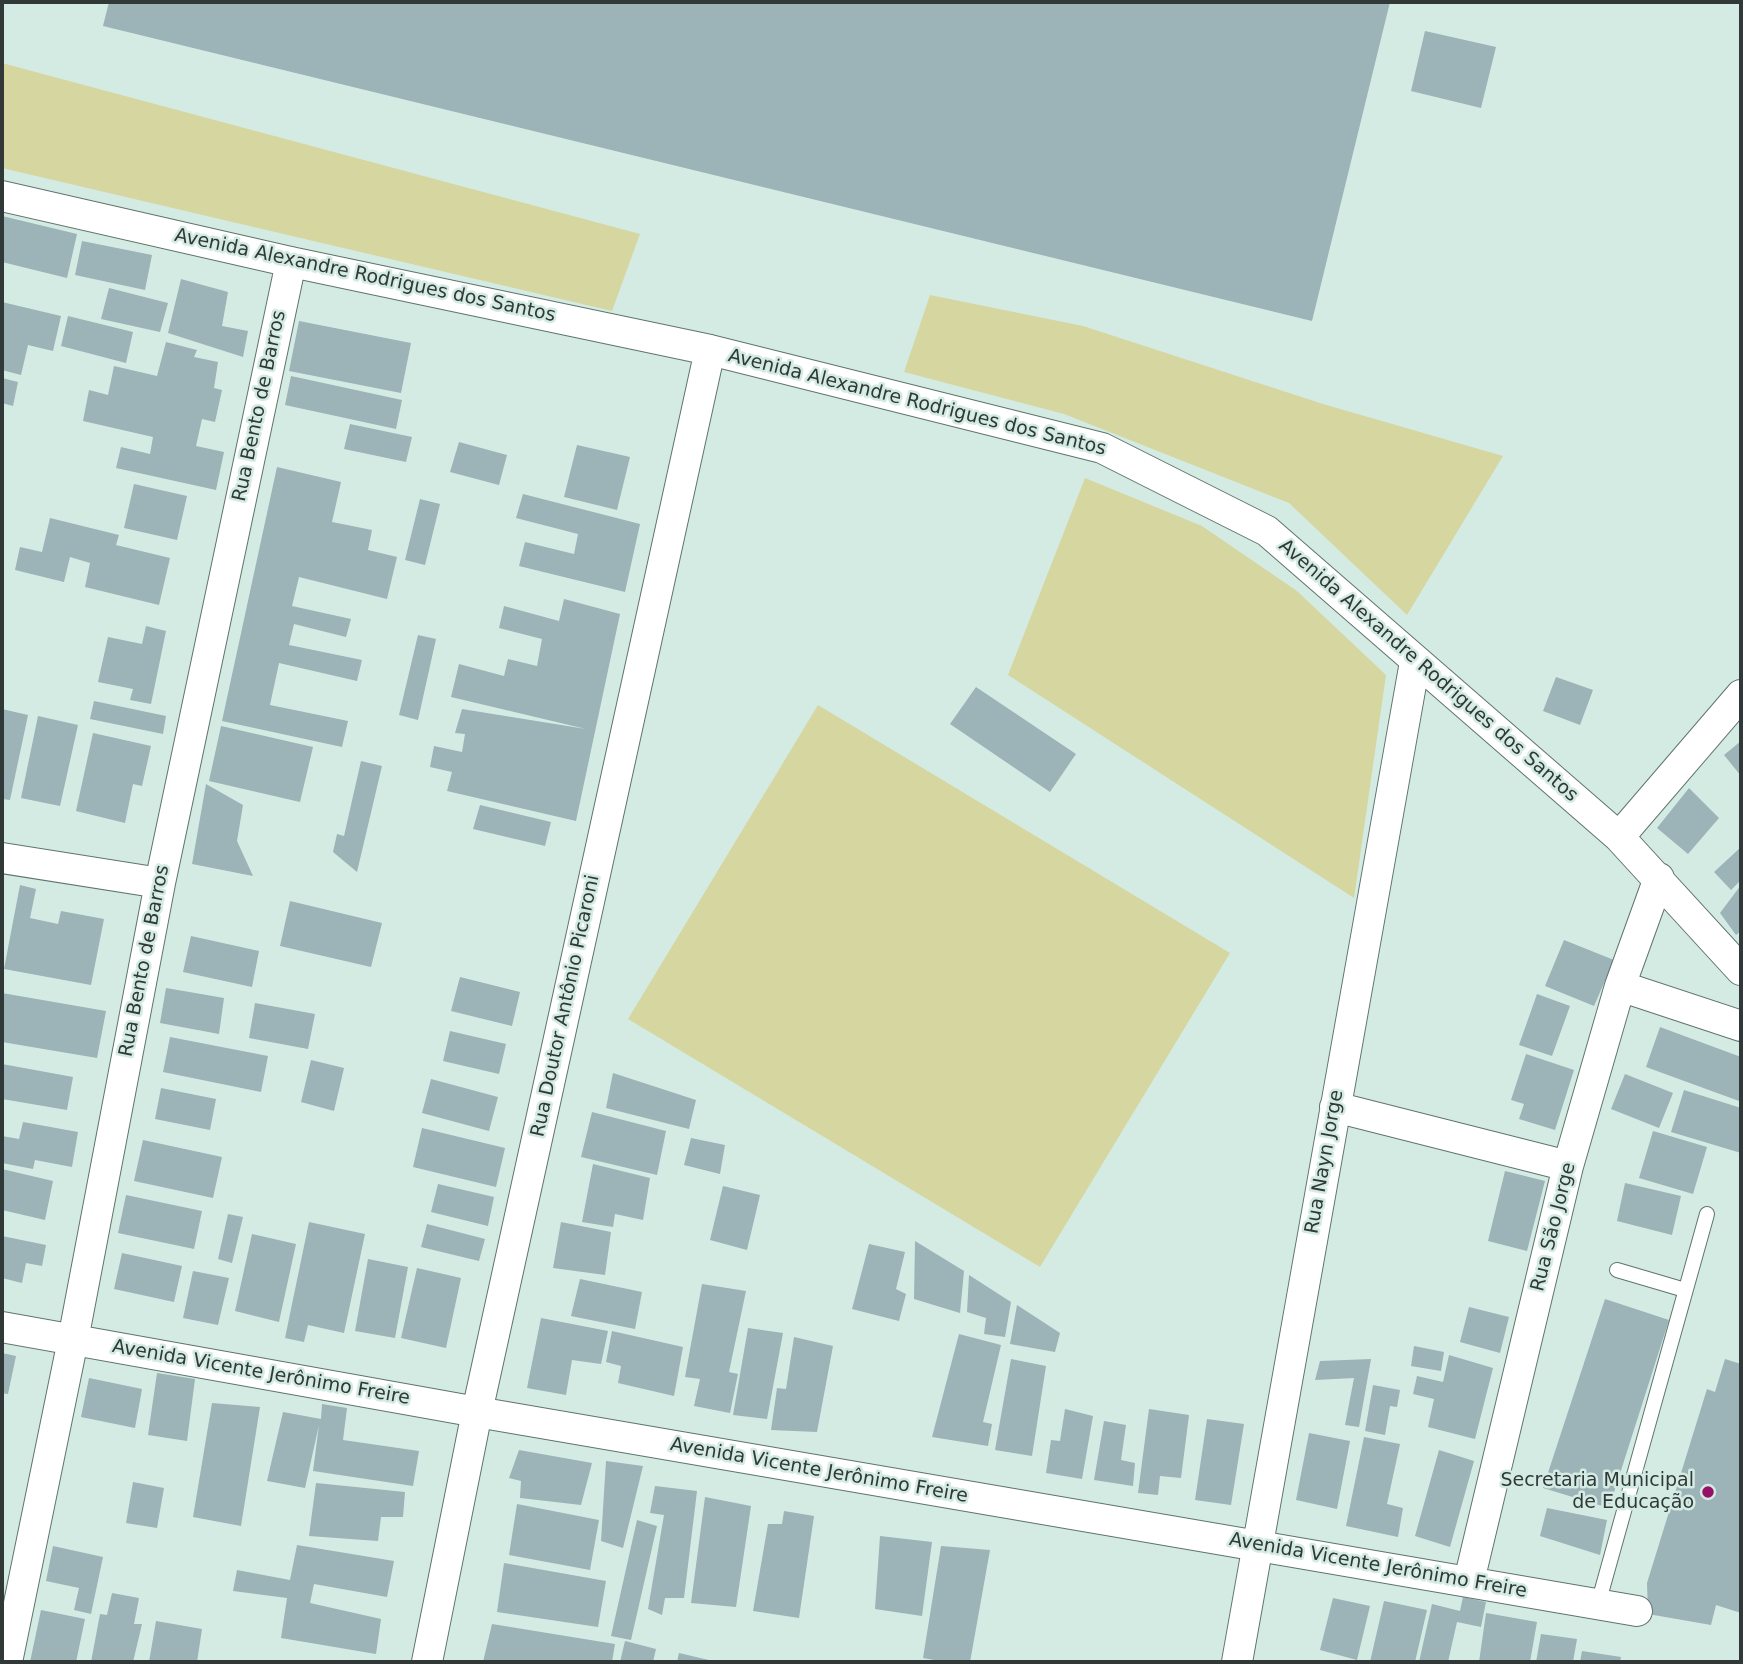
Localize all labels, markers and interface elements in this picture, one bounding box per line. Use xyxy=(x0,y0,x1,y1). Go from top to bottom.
street label: Avenida Alexandre Rodrigues dos Santos xyxy=(172,224,558,328)
street label: Rua Bento de Barros xyxy=(229,308,291,504)
street label: Avenida Alexandre Rodrigues dos Santos xyxy=(726,345,1108,461)
street label: Avenida Alexandre Rodrigues dos Santos xyxy=(1274,535,1582,807)
street label: Rua Bento de Barros xyxy=(115,863,175,1059)
street label: Rua Doutor Antônio Picaroni xyxy=(527,873,605,1139)
street label: Rua Nayn Jorge xyxy=(1301,1088,1349,1236)
street label: Rua São Jorge xyxy=(1527,1160,1581,1294)
street label: Avenida Vicente Jerônimo Freire xyxy=(110,1336,412,1410)
street label: Avenida Vicente Jerônimo Freire xyxy=(668,1434,970,1508)
place label: Secretaria Municipal de Educação xyxy=(1500,1470,1694,1514)
marker: Secretaria Municipal de Educação xyxy=(1700,1484,1716,1500)
street label: Avenida Vicente Jerônimo Freire xyxy=(1227,1529,1529,1603)

